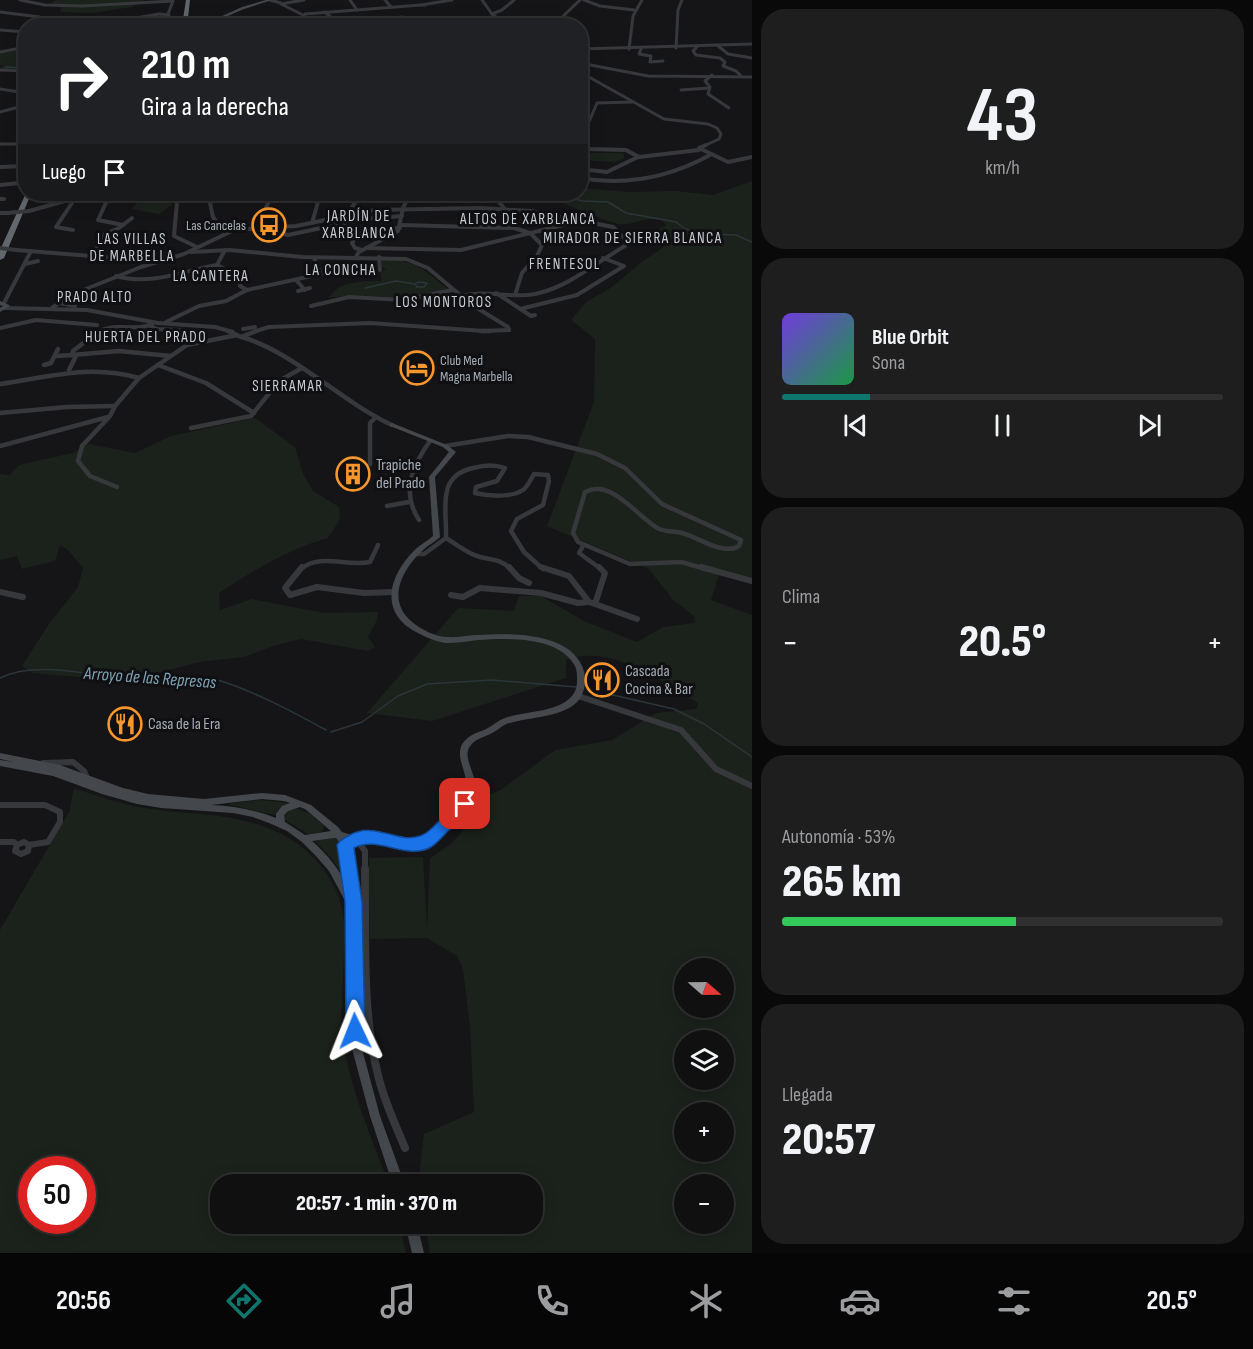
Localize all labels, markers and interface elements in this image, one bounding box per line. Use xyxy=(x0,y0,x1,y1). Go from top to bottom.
text: 210 m xyxy=(141,40,230,91)
icon: right xyxy=(42,42,120,120)
text: 43 xyxy=(967,70,1038,163)
text: Gira a la derecha xyxy=(141,91,289,123)
icon: arrive xyxy=(98,156,131,189)
text: km/h xyxy=(985,156,1020,180)
text: Luego xyxy=(42,159,86,186)
bus stop icon: Las Cancelas xyxy=(251,207,287,243)
district label: JARDÍN DE XARBLANCA xyxy=(321,207,396,243)
district label: ALTOS DE XARBLANCA xyxy=(459,210,596,229)
place label: Las Cancelas xyxy=(186,217,246,234)
district label: MIRADOR DE SIERRA BLANCA xyxy=(543,229,723,248)
district label: LAS VILLAS DE MARBELLA xyxy=(89,230,175,266)
district label: FRENTESOL xyxy=(529,255,601,274)
district label: LA CONCHA xyxy=(305,261,377,280)
district label: LA CANTERA xyxy=(173,267,249,286)
district label: PRADO ALTO xyxy=(57,288,133,307)
district label: LOS MONTOROS xyxy=(395,293,493,312)
text: Blue Orbit xyxy=(872,324,949,351)
district label: HUERTA DEL PRADO xyxy=(85,328,207,347)
hotel icon: Club Med Magna Marbella xyxy=(399,350,435,386)
text: Sona xyxy=(872,351,905,375)
place label: Club Med Magna Marbella xyxy=(440,352,513,385)
district label: SIERRAMAR xyxy=(252,377,324,396)
icon: previous xyxy=(839,409,872,442)
icon: pause xyxy=(986,409,1019,442)
icon: next xyxy=(1133,409,1166,442)
building icon: Trapiche del Prado xyxy=(335,456,371,492)
place label: Trapiche del Prado xyxy=(376,456,425,493)
text: Clima xyxy=(782,585,820,609)
text: 20.5° xyxy=(959,615,1046,670)
text: − xyxy=(782,623,798,663)
text: + xyxy=(1207,623,1223,663)
restaurant icon: Cascada Cocina & Bar xyxy=(584,662,620,698)
place label: Cascada Cocina & Bar xyxy=(625,662,693,699)
water label: Arroyo de las Represas xyxy=(82,663,218,693)
restaurant icon: Casa de la Era xyxy=(107,706,143,742)
place label: Casa de la Era xyxy=(148,715,220,734)
pin xyxy=(439,778,490,829)
icon: arrive xyxy=(448,787,481,820)
text: Autonomía · 53% xyxy=(782,825,896,849)
text: 265 km xyxy=(782,855,902,910)
north arrow xyxy=(674,958,734,1018)
map controls xyxy=(674,958,734,1234)
position arrow xyxy=(323,999,387,1063)
button: layers xyxy=(674,1030,734,1090)
text: Llegada xyxy=(782,1083,833,1107)
button: + xyxy=(674,1102,734,1162)
text: 20:57 xyxy=(782,1113,875,1168)
speed limit sign: 50 xyxy=(18,1156,96,1234)
button: − xyxy=(674,1174,734,1234)
text: 20:57 · 1 min · 370 m xyxy=(296,1190,457,1217)
icon: directions xyxy=(223,1280,265,1322)
icon: music xyxy=(377,1280,419,1322)
icon: phone xyxy=(531,1280,573,1322)
icon: climate xyxy=(685,1280,727,1322)
icon: car xyxy=(839,1280,881,1322)
icon: filters xyxy=(993,1280,1035,1322)
text: 20:56 xyxy=(56,1285,111,1317)
text: 20.5° xyxy=(1146,1285,1197,1317)

